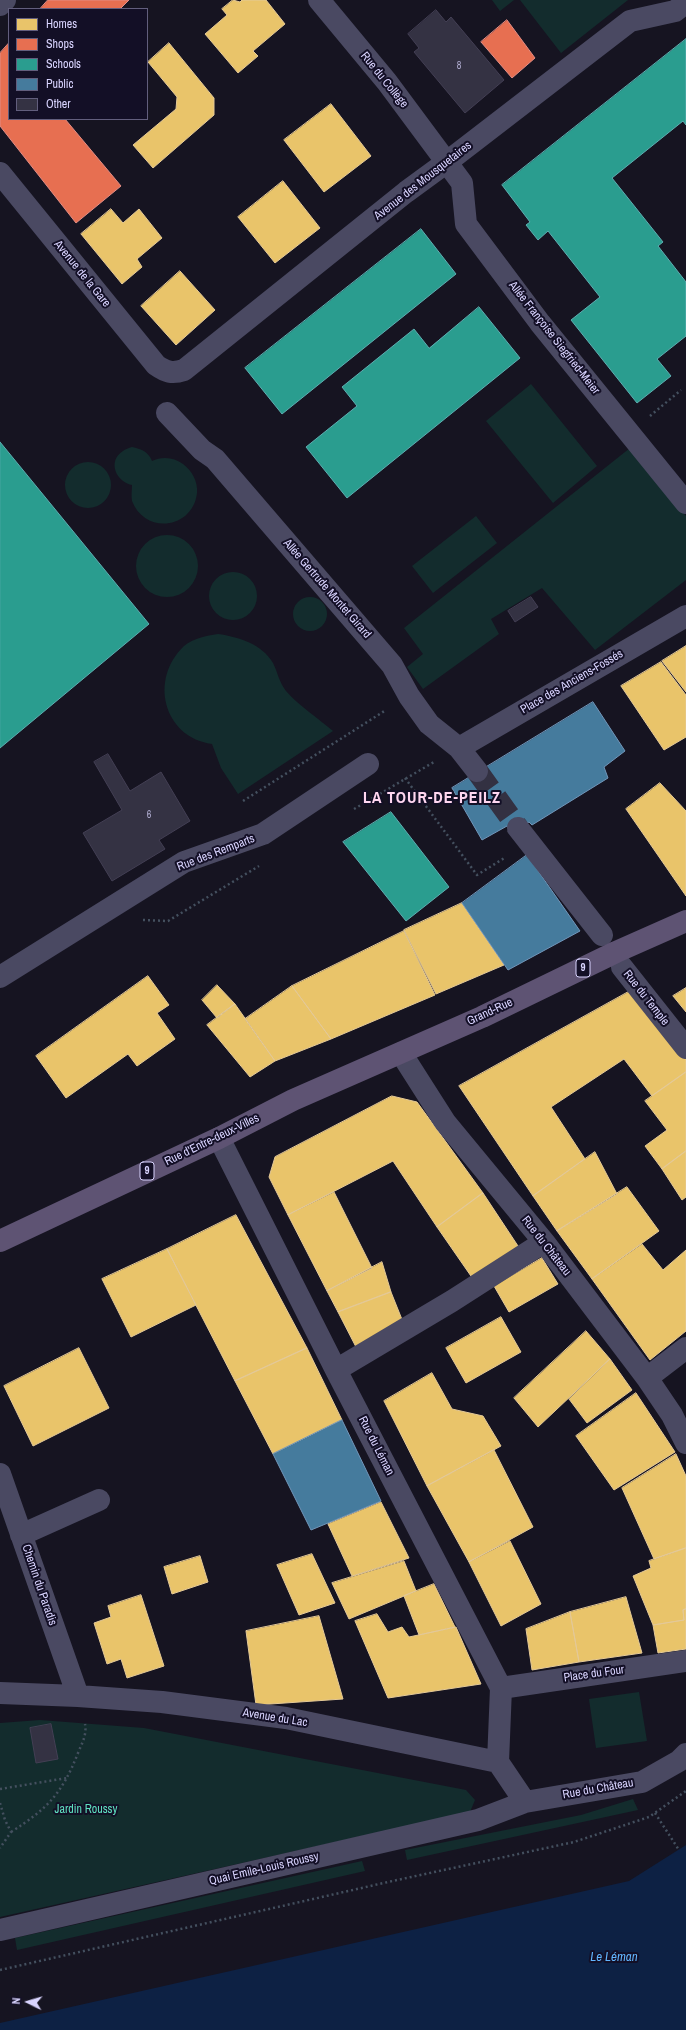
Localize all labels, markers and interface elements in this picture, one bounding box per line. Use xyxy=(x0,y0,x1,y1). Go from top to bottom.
legend xyxy=(8,8,148,120)
text: Homes xyxy=(46,16,77,32)
text: Shops xyxy=(46,36,74,52)
street label: Rue du Collège xyxy=(357,49,411,111)
text: Schools xyxy=(46,56,81,72)
house number: 8 xyxy=(457,60,461,72)
text: Public xyxy=(46,76,73,92)
text: Other xyxy=(46,96,71,112)
street label: Avenue des Mousquetaires xyxy=(371,139,475,223)
street label: Avenue de la Gare xyxy=(51,238,113,310)
street label: Allée Françoise Siegfried-Meier xyxy=(505,279,603,397)
street label: Allée Gertrude Montet Girard xyxy=(280,536,374,642)
street label: Place des Anciens-Fossés xyxy=(518,647,626,717)
district label: LA TOUR-DE-PEILZ xyxy=(363,789,501,809)
house number: 6 xyxy=(147,809,151,821)
street label: Rue des Remparts xyxy=(175,832,257,874)
road number: 9 xyxy=(576,959,590,977)
street label: Rue du Temple xyxy=(620,967,672,1029)
street label: Grand-Rue xyxy=(465,995,515,1029)
street label: Rue d'Entre-deux-Villes xyxy=(162,1111,262,1169)
road number: 9 xyxy=(140,1162,154,1180)
street label: Rue du Château xyxy=(518,1213,574,1279)
street label: Rue du Léman xyxy=(355,1414,397,1478)
street label: Chemin du Paradis xyxy=(18,1543,60,1627)
street label: Place du Four xyxy=(563,1663,625,1685)
street label: Avenue du Lac xyxy=(242,1706,308,1730)
street label: Rue du Château xyxy=(561,1776,635,1802)
park label: Jardin Roussy xyxy=(55,1803,117,1817)
street label: Quai Emile-Louis Roussy xyxy=(208,1849,320,1889)
water label: Le Léman xyxy=(590,1950,638,1966)
north arrow xyxy=(8,1982,48,2022)
text: N xyxy=(9,1997,23,2005)

